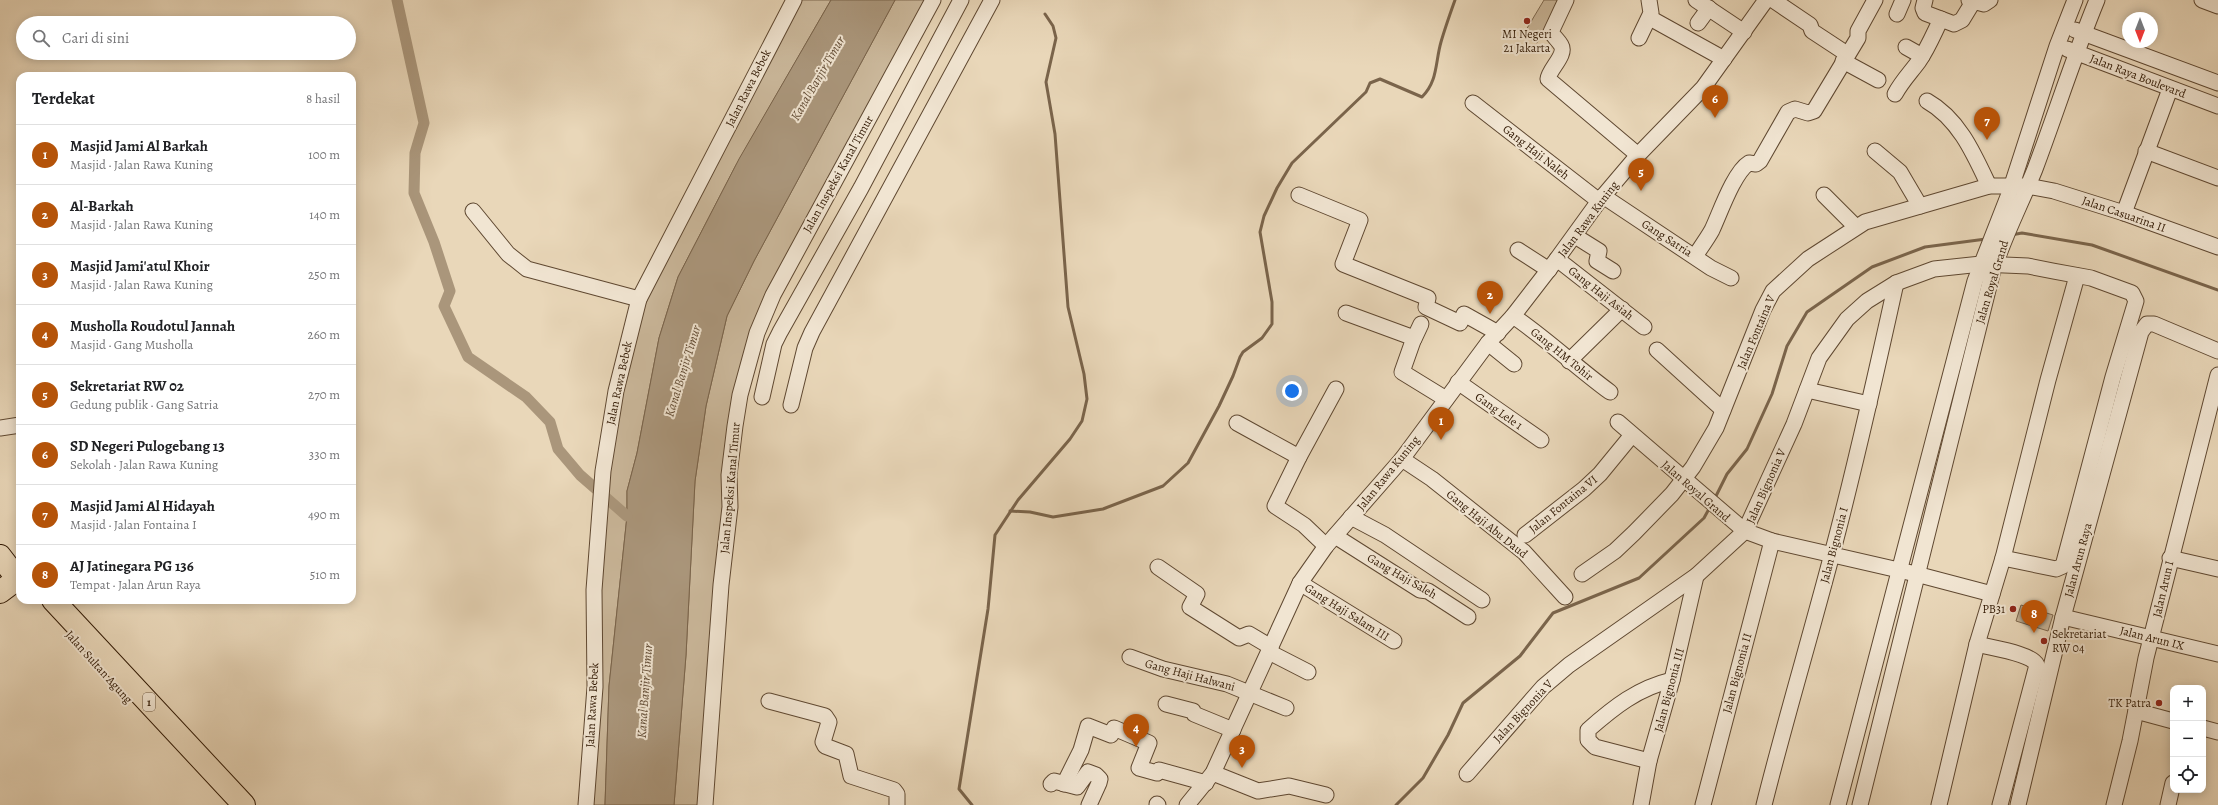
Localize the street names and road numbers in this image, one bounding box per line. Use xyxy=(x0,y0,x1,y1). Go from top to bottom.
street label: Jalan Rawa Bebek xyxy=(722,46,774,130)
street label: Jalan Raya Boulevard xyxy=(2088,50,2189,102)
street label: Jalan Inspeksi Kanal Timur xyxy=(799,112,877,235)
street label: Gang Haji Naleh xyxy=(1499,121,1573,183)
street label: Jalan Rawa Kuning xyxy=(1554,178,1622,260)
street label: Jalan Casuarina II xyxy=(2080,192,2168,236)
street label: Gang Satria xyxy=(1638,216,1696,261)
street label: Jalan Royal Grand xyxy=(1972,238,2012,326)
street label: Gang Haji Asiah xyxy=(1565,262,1637,324)
street label: Jalan Fontaina V xyxy=(1733,292,1779,372)
street label: Gang HM Tohir xyxy=(1527,324,1597,384)
street label: Jalan Rawa Bebek xyxy=(602,340,636,426)
street label: Gang Lele 1 xyxy=(1472,389,1526,433)
street label: Jalan Inspeksi Kanal Timur xyxy=(716,421,744,554)
street label: Jalan Rawa Kuning xyxy=(1353,432,1423,514)
street label: Jalan Bignonia V xyxy=(1742,445,1790,526)
street label: Jalan Royal Grand xyxy=(1658,457,1734,526)
street label: Jalan Fontaina VI xyxy=(1525,471,1601,537)
street label: Gang Haji Abu Daud xyxy=(1443,486,1531,562)
street label: Jalan Bignonia I xyxy=(1816,505,1852,585)
street label: Jalan Arun Raya xyxy=(2060,521,2096,599)
street label: Gang Haji Saleh xyxy=(1364,550,1440,603)
street label: Jalan Arun I xyxy=(2149,559,2177,619)
street label: Gang Haji Salam III xyxy=(1302,579,1392,645)
street label: Jalan Arun IX xyxy=(2118,622,2186,654)
street label: Jalan Sultan Agung xyxy=(62,627,136,707)
street label: Jalan Bignonia II xyxy=(1719,631,1755,715)
street label: Jalan Bignonia III xyxy=(1650,646,1688,734)
street label: Gang Haji Halwani xyxy=(1143,655,1237,695)
street label: Jalan Rawa Bebek xyxy=(582,662,602,748)
street label: Jalan Bignonia V xyxy=(1490,675,1557,746)
road number: 1 xyxy=(143,693,155,711)

